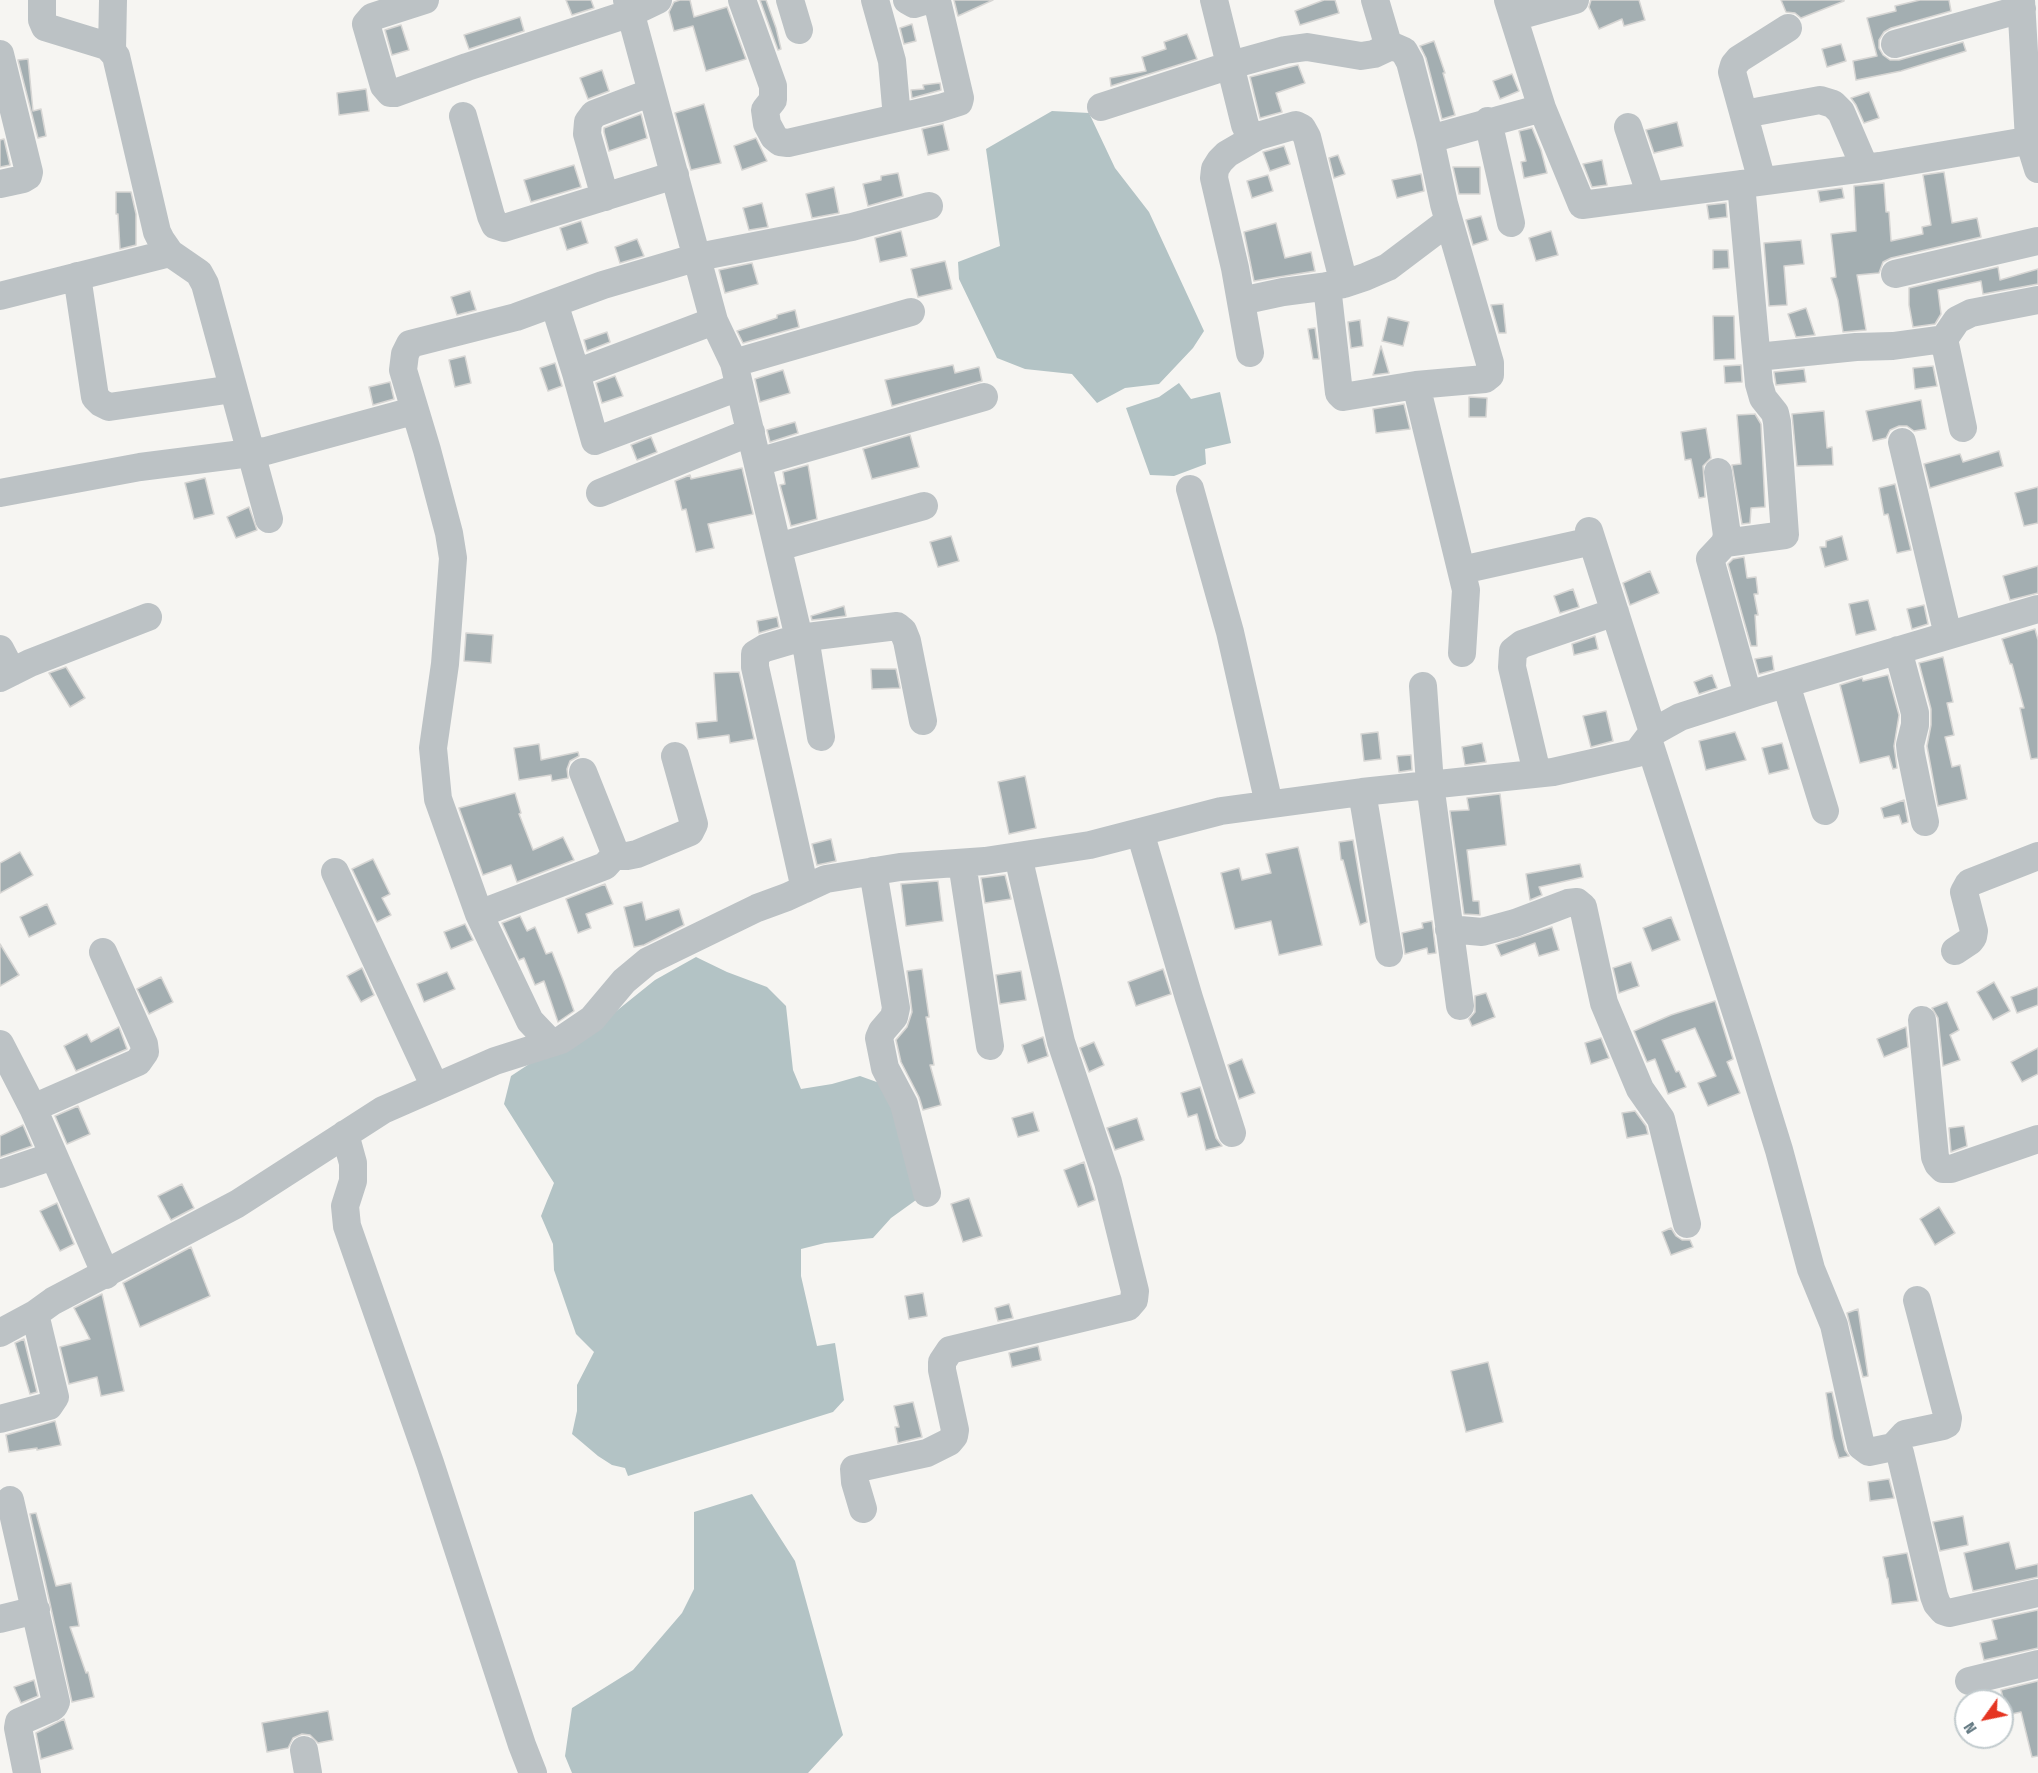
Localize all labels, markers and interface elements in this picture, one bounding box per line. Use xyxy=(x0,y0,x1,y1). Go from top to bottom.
north arrow xyxy=(1954,1689,2014,1749)
text: N xyxy=(1960,1719,1981,1737)

